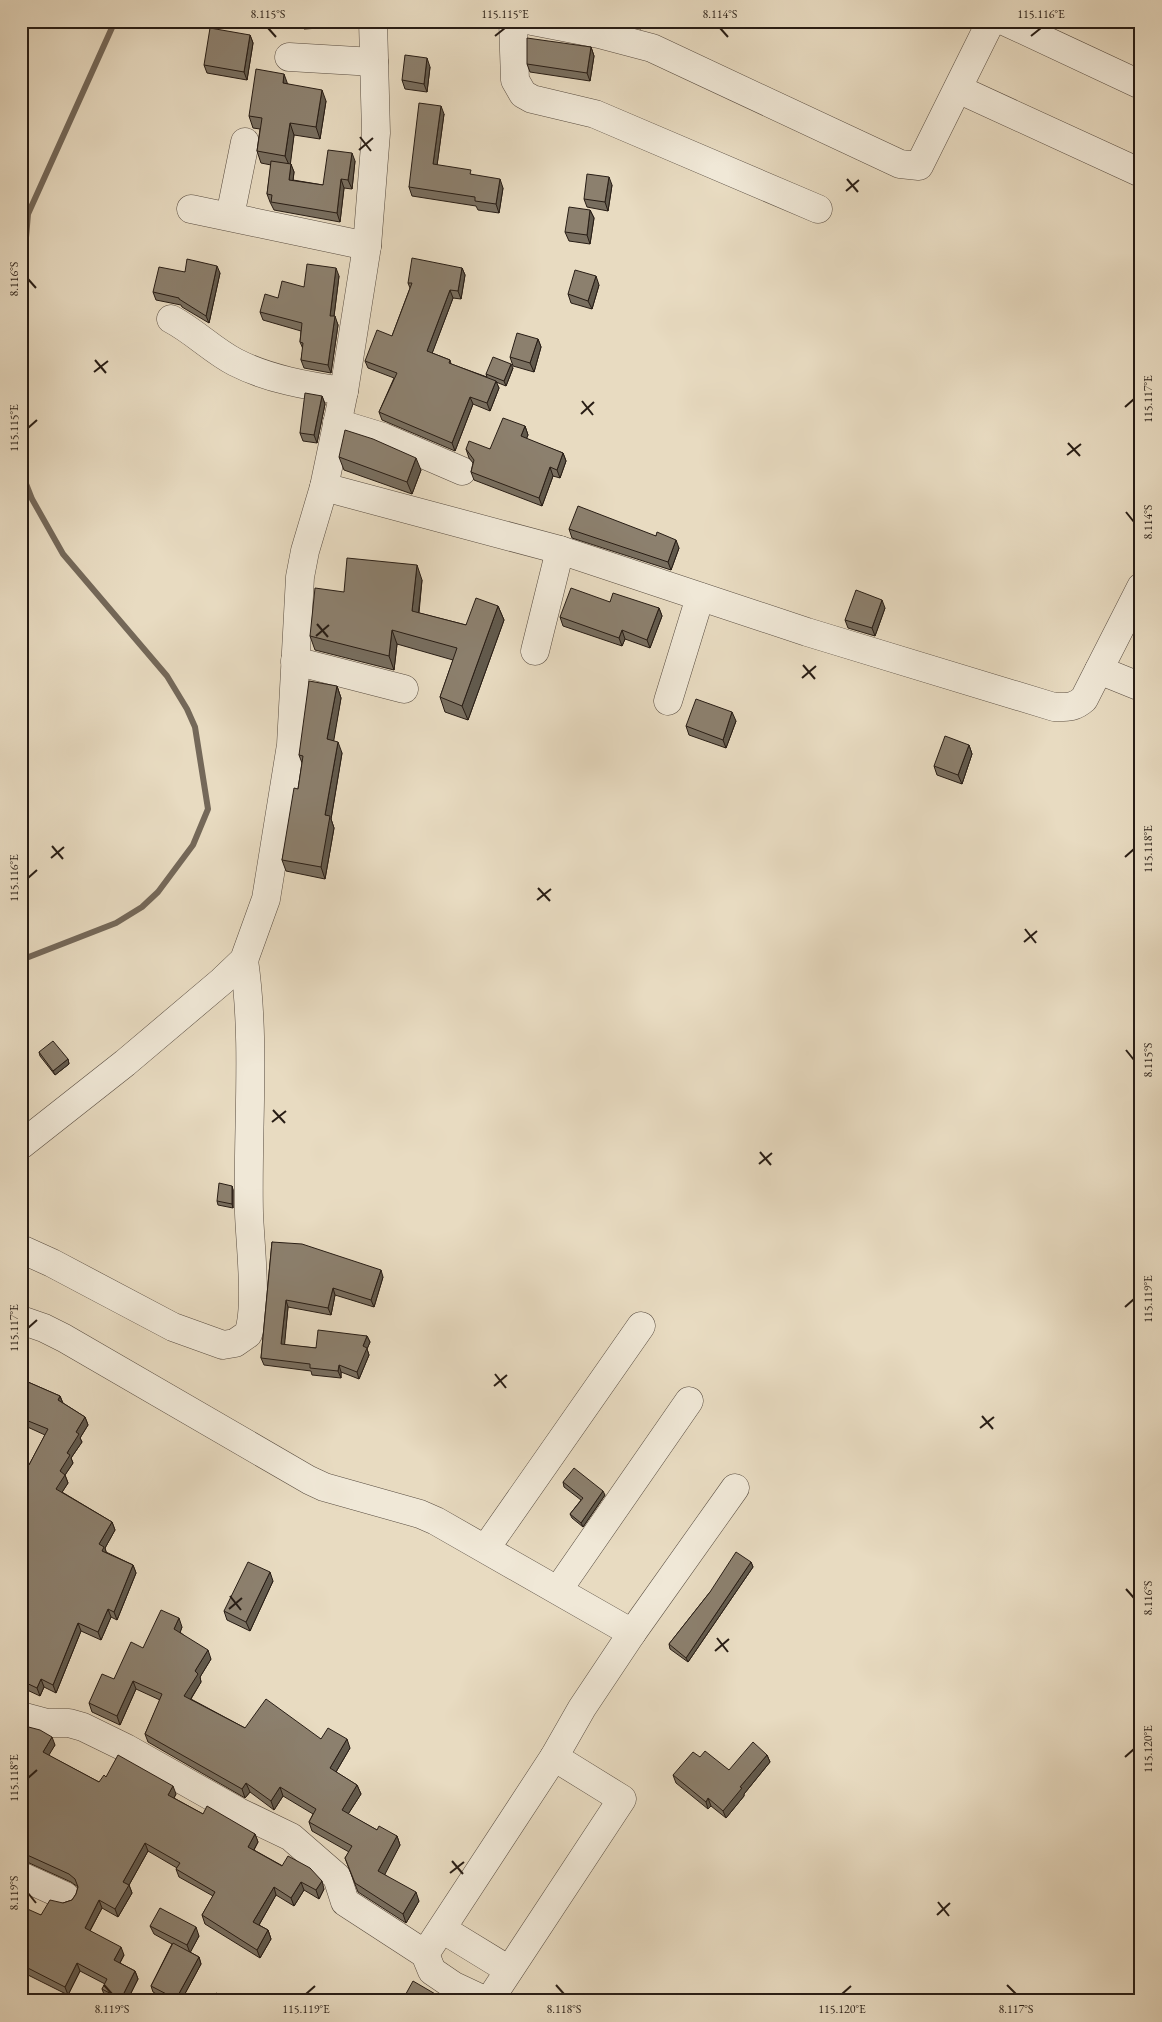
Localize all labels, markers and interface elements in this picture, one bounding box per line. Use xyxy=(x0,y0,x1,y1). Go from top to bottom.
text: 8.115°S xyxy=(251,6,286,22)
text: 115.115°E xyxy=(481,6,529,22)
text: 8.114°S xyxy=(703,6,738,22)
text: 115.116°E xyxy=(1017,6,1065,22)
text: 8.116°S xyxy=(6,261,22,296)
text: 115.117°E xyxy=(1140,375,1156,423)
text: 115.115°E xyxy=(6,404,22,452)
text: 8.114°S xyxy=(1140,504,1156,539)
text: 115.118°E xyxy=(1140,825,1156,873)
text: 115.116°E xyxy=(6,854,22,902)
text: 8.115°S xyxy=(1140,1042,1156,1077)
text: 115.119°E xyxy=(1140,1275,1156,1323)
text: 115.117°E xyxy=(6,1304,22,1352)
text: 8.116°S xyxy=(1140,1580,1156,1615)
text: 115.120°E xyxy=(1140,1725,1156,1773)
text: 115.118°E xyxy=(6,1754,22,1802)
text: 8.119°S xyxy=(6,1875,22,1910)
text: 8.119°S xyxy=(95,2001,130,2017)
text: 115.119°E xyxy=(282,2001,330,2017)
text: 8.118°S xyxy=(547,2001,582,2017)
text: 115.120°E xyxy=(818,2001,866,2017)
text: 8.117°S xyxy=(999,2001,1034,2017)

